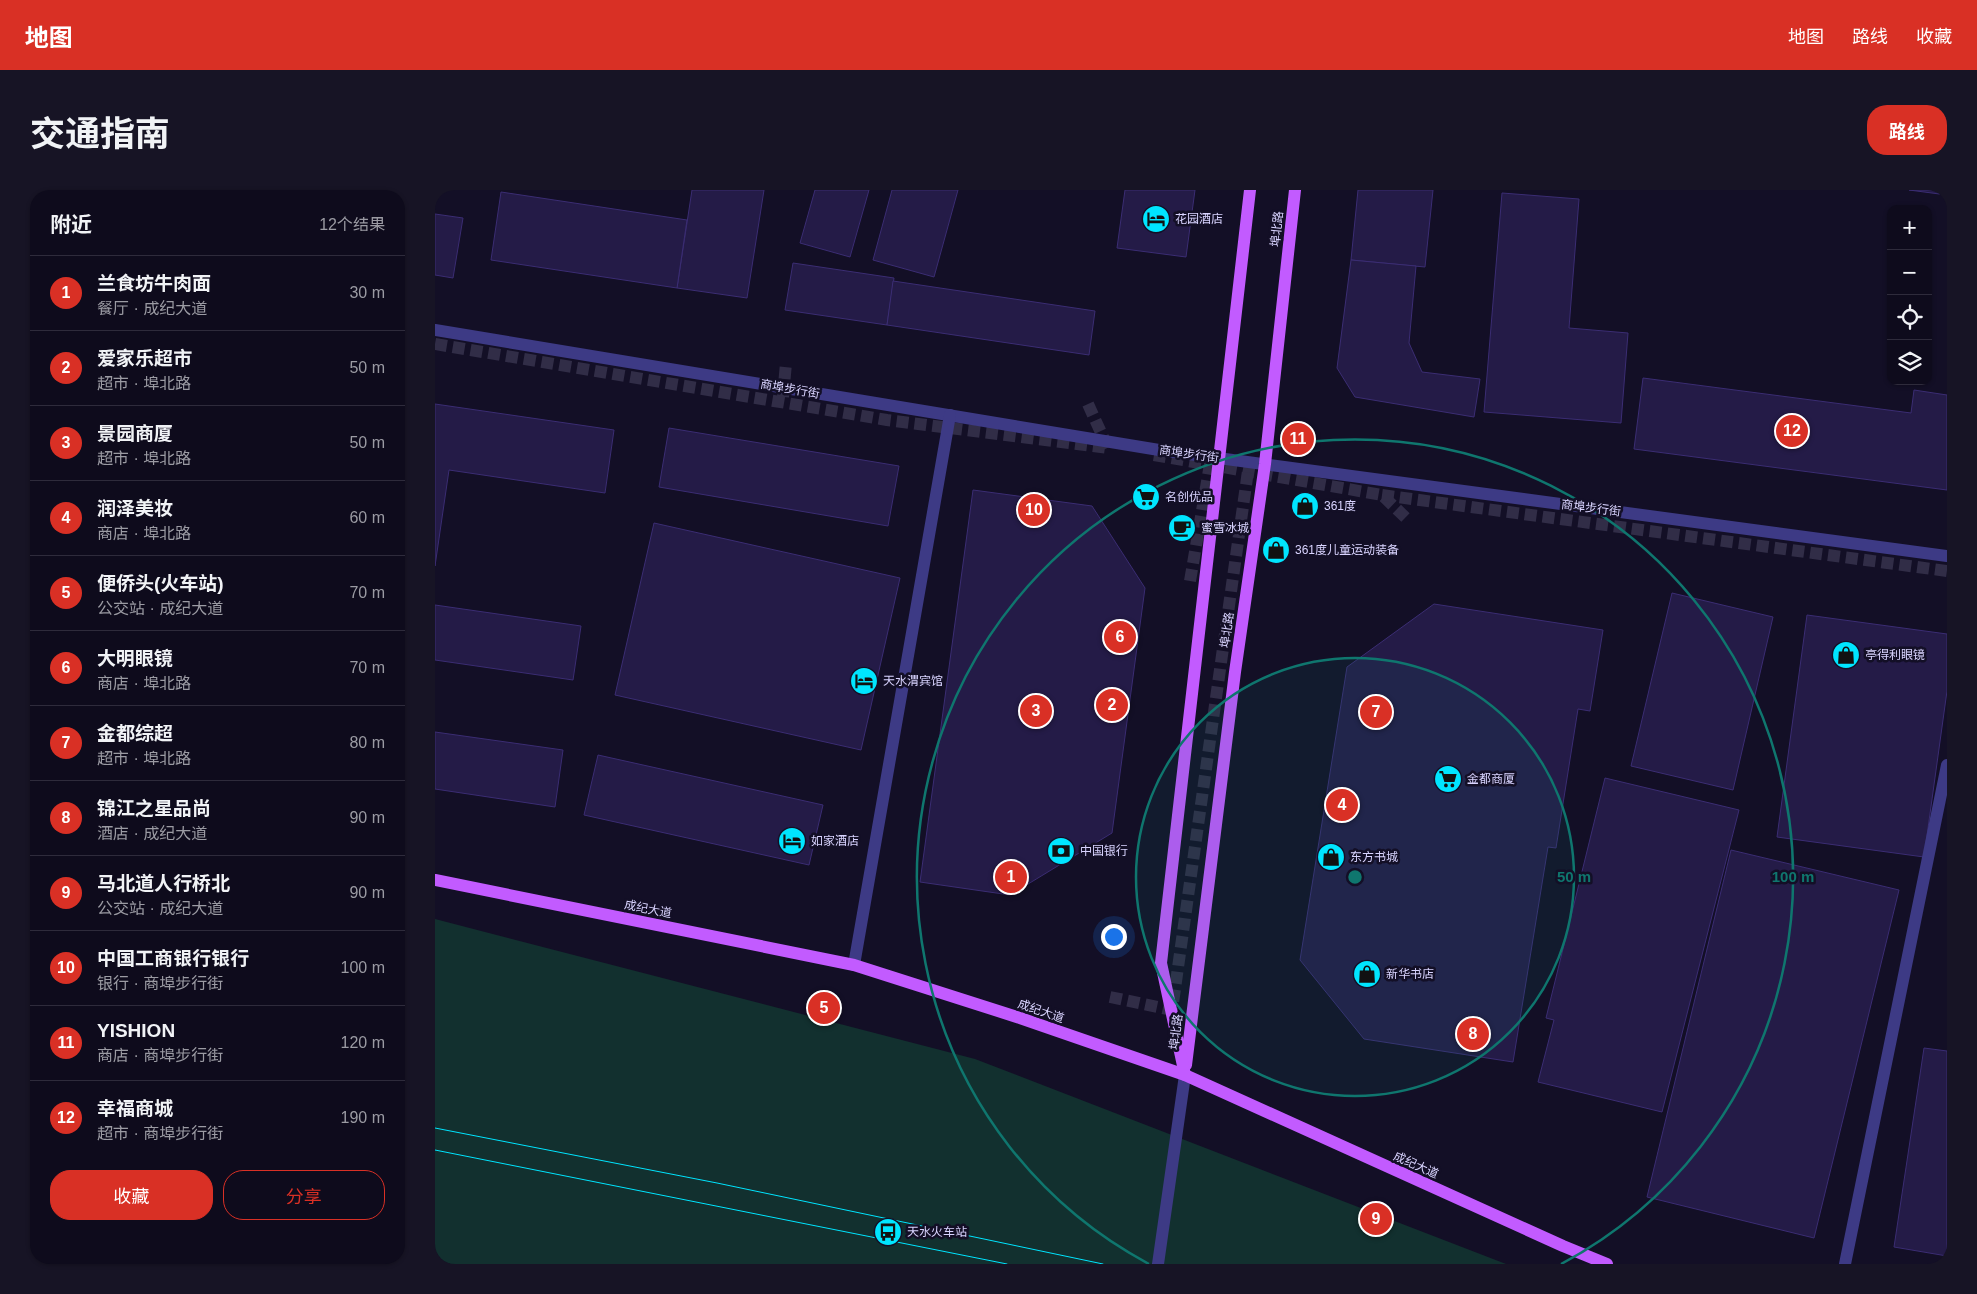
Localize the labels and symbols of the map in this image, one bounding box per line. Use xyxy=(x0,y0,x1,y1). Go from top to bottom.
hotel icon: 花园酒店 xyxy=(1141,204,1171,234)
street label: 埠北路 xyxy=(1268,210,1286,248)
place label: 花园酒店 xyxy=(1175,212,1223,226)
street label: 商埠步行街 xyxy=(759,377,821,401)
pin: 12 xyxy=(1776,412,1808,450)
pin: 11 xyxy=(1282,420,1314,458)
street label: 商埠步行街 xyxy=(1158,443,1220,465)
supermarket icon: 名创优品 xyxy=(1131,482,1161,512)
place label: 名创优品 xyxy=(1165,490,1213,504)
pin: 10 xyxy=(1018,491,1050,529)
shop icon: 361度 xyxy=(1290,491,1320,521)
street label: 商埠步行街 xyxy=(1560,497,1622,519)
place label: 361度 xyxy=(1324,499,1356,513)
cafe icon: 蜜雪冰城 xyxy=(1167,513,1197,543)
place label: 蜜雪冰城 xyxy=(1201,521,1249,535)
shop icon: 361度儿童运动装备 xyxy=(1261,535,1291,565)
place label: 361度儿童运动装备 xyxy=(1295,543,1399,557)
street label: 埠北路 xyxy=(1218,611,1236,649)
pin: 6 xyxy=(1104,618,1136,656)
shop icon: 亭得利眼镜 xyxy=(1831,640,1861,670)
place label: 亭得利眼镜 xyxy=(1865,648,1925,662)
hotel icon: 天水渭宾馆 xyxy=(849,666,879,696)
place label: 天水渭宾馆 xyxy=(883,674,943,688)
pin: 2 xyxy=(1096,686,1128,724)
pin: 3 xyxy=(1020,692,1052,730)
pin: 7 xyxy=(1360,693,1392,731)
supermarket icon: 金都商厦 xyxy=(1433,764,1463,794)
place label: 金都商厦 xyxy=(1467,772,1515,786)
pin: 4 xyxy=(1326,786,1358,824)
hotel icon: 如家酒店 xyxy=(777,826,807,856)
place label: 如家酒店 xyxy=(811,834,859,848)
bank icon: 中国银行 xyxy=(1046,836,1076,866)
shop icon: 东方书城 xyxy=(1316,842,1346,872)
place label: 中国银行 xyxy=(1080,844,1128,858)
place label: 东方书城 xyxy=(1350,850,1398,864)
pin: 1 xyxy=(995,858,1027,896)
centre of rings xyxy=(1346,868,1364,886)
text: 50 m xyxy=(1557,868,1591,885)
text: 100 m xyxy=(1772,868,1814,885)
street label: 成纪大道 xyxy=(623,898,673,920)
your location xyxy=(1101,924,1127,950)
shop icon: 新华书店 xyxy=(1352,959,1382,989)
place label: 新华书店 xyxy=(1386,967,1434,981)
pin: 5 xyxy=(808,989,840,1027)
street label: 成纪大道 xyxy=(1016,997,1066,1025)
street label: 埠北路 xyxy=(1167,1013,1185,1051)
pin: 8 xyxy=(1457,1015,1489,1053)
street label: 成纪大道 xyxy=(1391,1149,1441,1181)
pin: 9 xyxy=(1360,1200,1392,1238)
bus stop icon: 天水火车站 xyxy=(873,1217,903,1247)
place label: 天水火车站 xyxy=(907,1225,967,1239)

